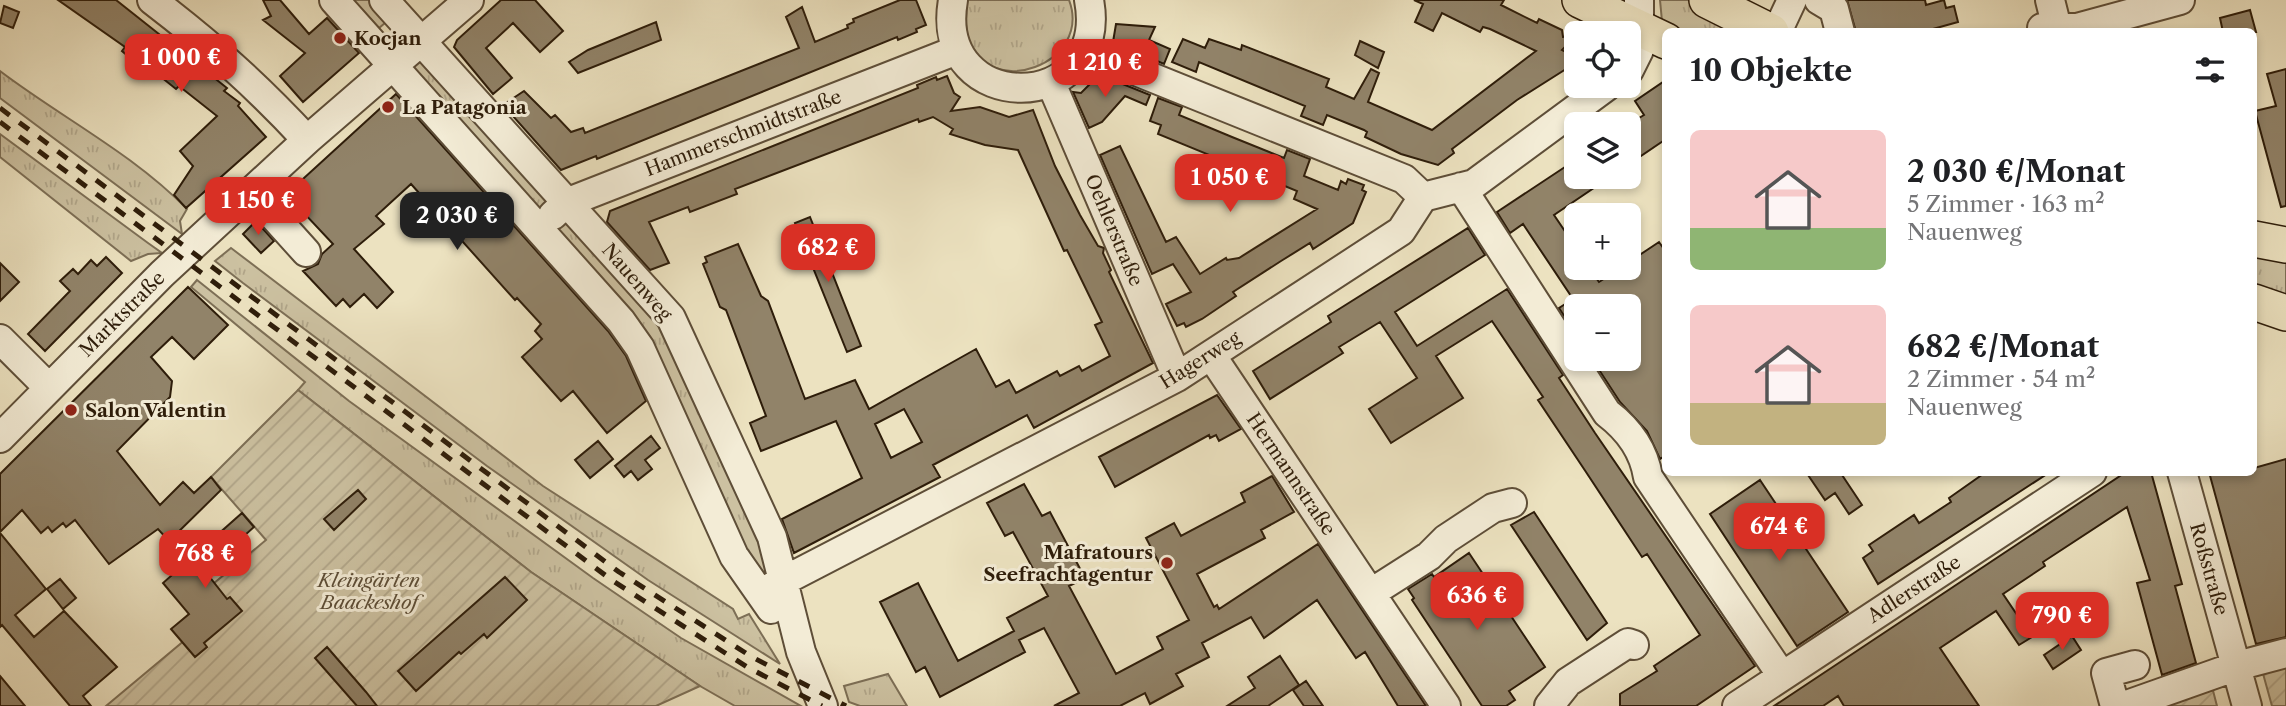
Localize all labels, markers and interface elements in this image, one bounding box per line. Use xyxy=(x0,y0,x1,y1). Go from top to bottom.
map controls xyxy=(1564,21,1641,371)
button: locate xyxy=(1564,21,1641,98)
place label: Kocjan xyxy=(354,27,422,50)
marker: Kocjan xyxy=(332,30,348,46)
pin: 1 000 € xyxy=(116,34,246,94)
pin: 1 210 € xyxy=(1040,40,1170,99)
text: 1 000 € xyxy=(141,43,221,71)
text: 1 210 € xyxy=(1068,48,1142,76)
icon: filters xyxy=(2191,51,2229,89)
text: 10 Objekte xyxy=(1690,52,1852,89)
street label: Hammerschmidtstraße xyxy=(641,85,845,181)
place label: La Patagonia xyxy=(402,96,528,119)
marker: La Patagonia xyxy=(380,99,396,115)
button: layers xyxy=(1564,112,1641,189)
text: 2 030 €/Monat xyxy=(1907,153,2125,190)
pin: 1 050 € xyxy=(1165,154,1295,214)
icon: home xyxy=(1746,158,1830,242)
text: 1 050 € xyxy=(1191,163,1269,191)
street label: Oehlerstraße xyxy=(1080,171,1148,289)
pin: 1 150 € xyxy=(193,177,323,237)
text: 1 150 € xyxy=(221,186,295,214)
text: 5 Zimmer · 163 m² xyxy=(1907,190,2105,218)
pin: 2 030 € xyxy=(392,192,522,252)
text: 2 030 € xyxy=(416,201,498,229)
button: + xyxy=(1564,203,1641,280)
text: Nauenweg xyxy=(1907,218,2022,246)
pin: 682 € xyxy=(779,224,877,284)
text: 682 € xyxy=(797,233,859,261)
street label: Nauenweg xyxy=(597,239,677,326)
street label: Marktstraße xyxy=(75,267,169,361)
button: − xyxy=(1564,294,1641,371)
street label: Hagerweg xyxy=(1155,326,1245,394)
text: 682 €/Monat xyxy=(1907,328,2099,365)
icon: home xyxy=(1746,333,1830,417)
text: 2 Zimmer · 54 m² xyxy=(1907,365,2095,393)
text: Nauenweg xyxy=(1907,393,2022,421)
place label: Salon Valentin xyxy=(85,399,226,422)
marker: Salon Valentin xyxy=(63,402,79,418)
street label: Hermannstraße xyxy=(1242,408,1340,540)
pin: 674 € xyxy=(1730,504,1828,563)
text: 674 € xyxy=(1750,512,1808,540)
street label: Roßstraße xyxy=(2185,520,2233,618)
pin: 768 € xyxy=(156,530,254,590)
text: 768 € xyxy=(175,539,235,567)
place label: Mafratours Seefrachtagentur xyxy=(983,541,1154,586)
street label: Adlerstraße xyxy=(1862,550,1965,628)
marker: Mafratours Seefrachtagentur xyxy=(1159,555,1175,571)
park label: Kleingärten Baackeshof xyxy=(316,569,424,614)
pin: 636 € xyxy=(1428,572,1526,632)
text: 636 € xyxy=(1447,581,1507,609)
pin: 790 € xyxy=(2013,592,2111,652)
text: 790 € xyxy=(2032,601,2092,629)

